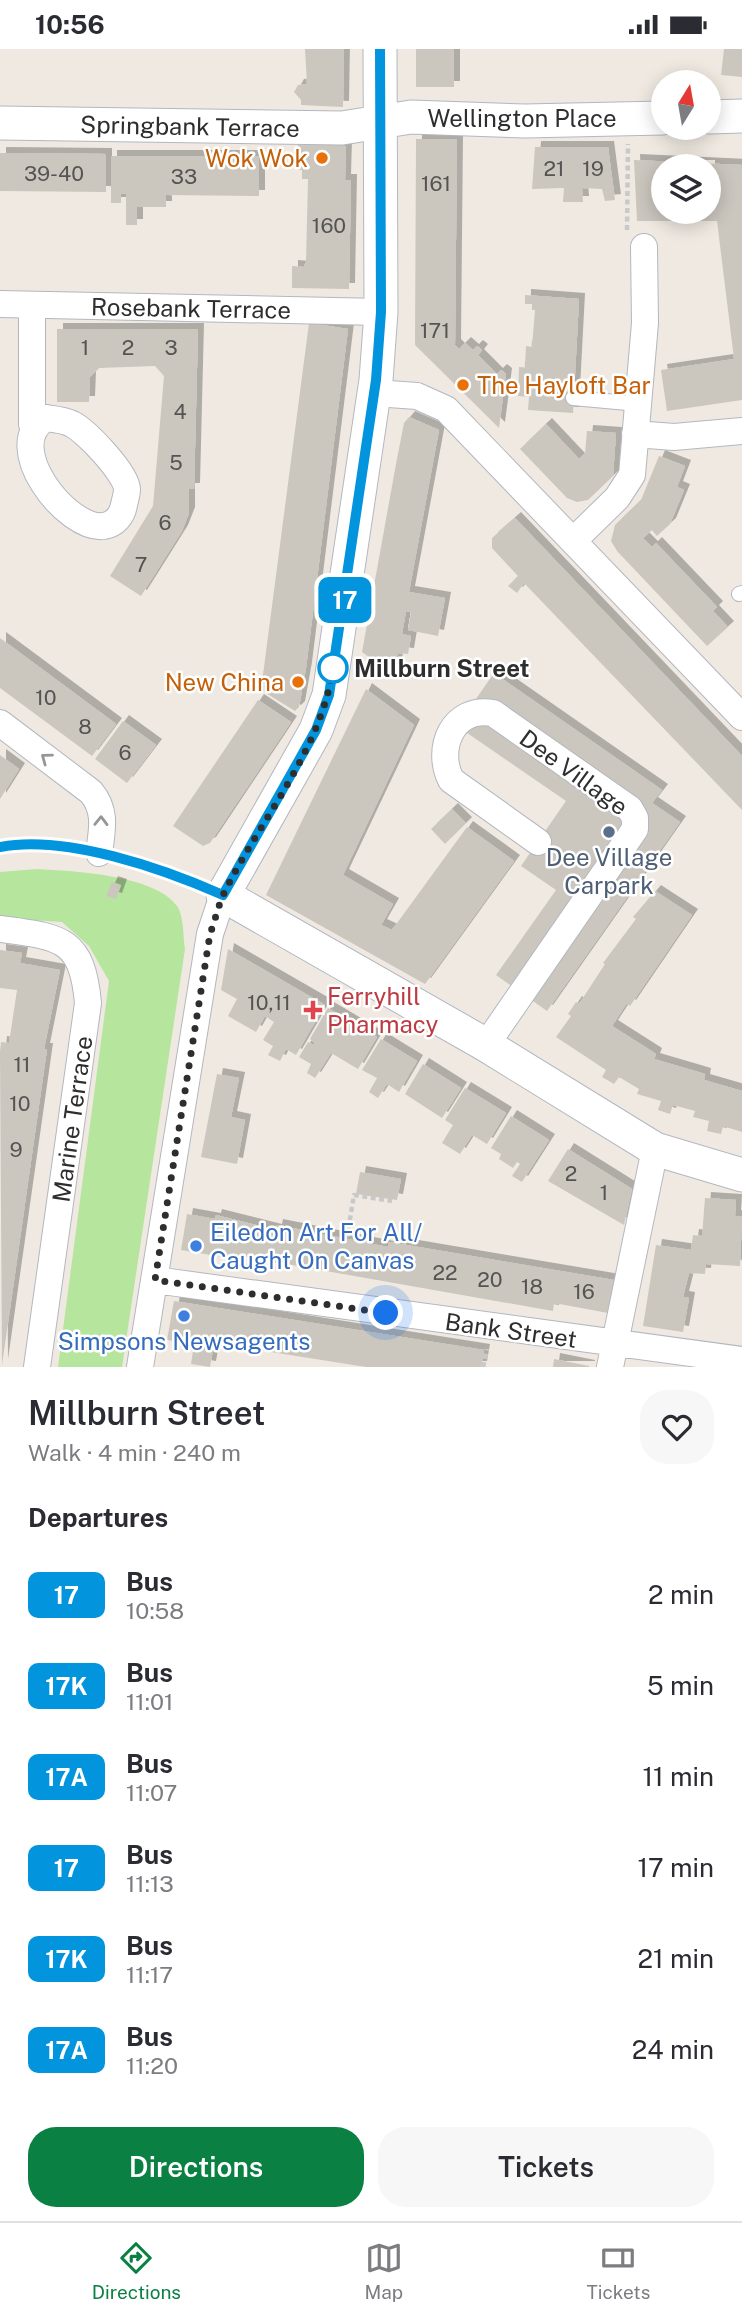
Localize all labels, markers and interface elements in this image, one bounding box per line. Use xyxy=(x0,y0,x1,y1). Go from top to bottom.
text: 10:56 xyxy=(35,9,105,40)
north arrow xyxy=(651,70,721,140)
map controls xyxy=(651,70,721,224)
street label: Wellington Place xyxy=(428,104,616,132)
street label: Springbank Terrace xyxy=(80,110,300,142)
place label: Wok Wok xyxy=(205,144,308,172)
marker: Wok Wok xyxy=(314,150,330,166)
button: layers xyxy=(651,154,721,224)
house number: 21 xyxy=(543,156,565,181)
house number: 19 xyxy=(582,156,604,181)
house number: 39-40 xyxy=(24,161,84,186)
house number: 33 xyxy=(171,164,197,189)
house number: 161 xyxy=(421,171,451,196)
house number: 160 xyxy=(312,213,346,238)
street label: Rosebank Terrace xyxy=(91,292,291,324)
house number: 171 xyxy=(420,318,450,343)
house number: 1 xyxy=(81,335,89,360)
house number: 2 xyxy=(122,335,134,360)
house number: 3 xyxy=(164,335,178,360)
place label: The Hayloft Bar xyxy=(477,371,651,399)
marker: The Hayloft Bar xyxy=(455,377,471,393)
house number: 4 xyxy=(173,399,187,424)
house number: 5 xyxy=(169,450,183,475)
house number: 6 xyxy=(158,510,172,535)
house number: 7 xyxy=(135,552,147,577)
line badge: 17 xyxy=(314,577,376,623)
text: 17 xyxy=(332,586,358,614)
marker: Millburn Street xyxy=(318,653,348,683)
place label: Millburn Street xyxy=(354,654,530,682)
place label: New China xyxy=(165,668,284,696)
marker: New China xyxy=(290,674,306,690)
house number: 10 xyxy=(35,685,57,710)
house number: 8 xyxy=(78,714,92,739)
street label: Dee Village xyxy=(515,723,633,821)
house number: 6 xyxy=(118,740,132,765)
one-way arrow xyxy=(41,754,54,766)
one-way arrow xyxy=(94,815,109,826)
marker: Dee Village Carpark xyxy=(601,824,617,840)
place label: Dee Village Carpark xyxy=(546,843,672,899)
place label: Ferryhill Pharmacy xyxy=(327,982,439,1038)
house number: 10,11 xyxy=(247,990,291,1015)
marker: Ferryhill Pharmacy xyxy=(305,1002,321,1018)
street label: Marine Terrace xyxy=(46,1034,98,1204)
house number: 11 xyxy=(13,1052,31,1077)
house number: 10 xyxy=(9,1091,31,1116)
house number: 9 xyxy=(9,1137,23,1162)
house number: 2 xyxy=(565,1161,577,1186)
house number: 1 xyxy=(600,1180,608,1205)
place label: Eiledon Art For All/ Caught On Canvas xyxy=(210,1218,423,1274)
marker: Eiledon Art For All/ Caught On Canvas xyxy=(188,1238,204,1254)
house number: 22 xyxy=(432,1260,458,1285)
house number: 20 xyxy=(477,1267,503,1292)
house number: 18 xyxy=(521,1274,543,1299)
house number: 16 xyxy=(573,1279,595,1304)
your location xyxy=(368,1295,403,1330)
street label: Bank Street xyxy=(443,1307,579,1353)
marker: Simpsons Newsagents xyxy=(176,1308,192,1324)
place label: Simpsons Newsagents xyxy=(58,1327,310,1355)
button: heart xyxy=(640,1390,714,1464)
text: Millburn Street xyxy=(28,1394,265,1432)
text: Walk · 4 min · 240 m xyxy=(28,1439,241,1466)
text: Departures xyxy=(28,1502,168,1533)
text: Bus xyxy=(126,1566,173,1597)
text: 2 min xyxy=(648,1579,714,1610)
text: 17 xyxy=(54,1581,79,1609)
text: 10:58 xyxy=(126,1597,184,1624)
text: Bus xyxy=(126,1657,173,1688)
text: 5 min xyxy=(647,1670,714,1701)
text: 17K xyxy=(45,1672,88,1700)
text: 11:01 xyxy=(126,1688,173,1715)
text: Bus xyxy=(126,1748,173,1779)
text: 11 min xyxy=(642,1761,714,1792)
text: 17A xyxy=(45,1763,88,1791)
text: 11:07 xyxy=(126,1779,177,1806)
text: Bus xyxy=(126,1839,173,1870)
text: 17 min xyxy=(637,1852,714,1883)
text: 17 xyxy=(54,1854,79,1882)
text: 11:13 xyxy=(126,1870,174,1897)
text: Bus xyxy=(126,1930,173,1961)
text: 21 min xyxy=(638,1943,714,1974)
text: 17K xyxy=(45,1945,88,1973)
text: 11:17 xyxy=(126,1961,173,1988)
text: Bus xyxy=(126,2021,173,2052)
text: 24 min xyxy=(632,2034,714,2065)
text: 17A xyxy=(45,2036,88,2064)
text: 11:20 xyxy=(126,2052,178,2079)
button: Directions xyxy=(28,2127,364,2207)
button: Tickets xyxy=(378,2127,714,2207)
tab: Directions xyxy=(92,2239,181,2303)
tab: Map xyxy=(364,2239,403,2303)
tab: Tickets xyxy=(587,2239,650,2303)

